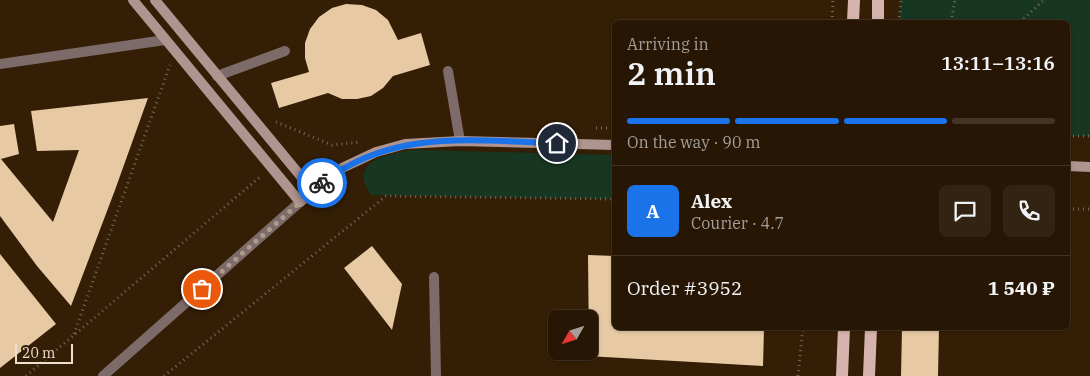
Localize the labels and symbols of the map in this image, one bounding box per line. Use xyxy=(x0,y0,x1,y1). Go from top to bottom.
pin xyxy=(536,122,578,164)
courier xyxy=(297,158,347,208)
pin xyxy=(181,268,223,310)
north arrow xyxy=(548,310,598,360)
scale bar xyxy=(15,341,72,364)

